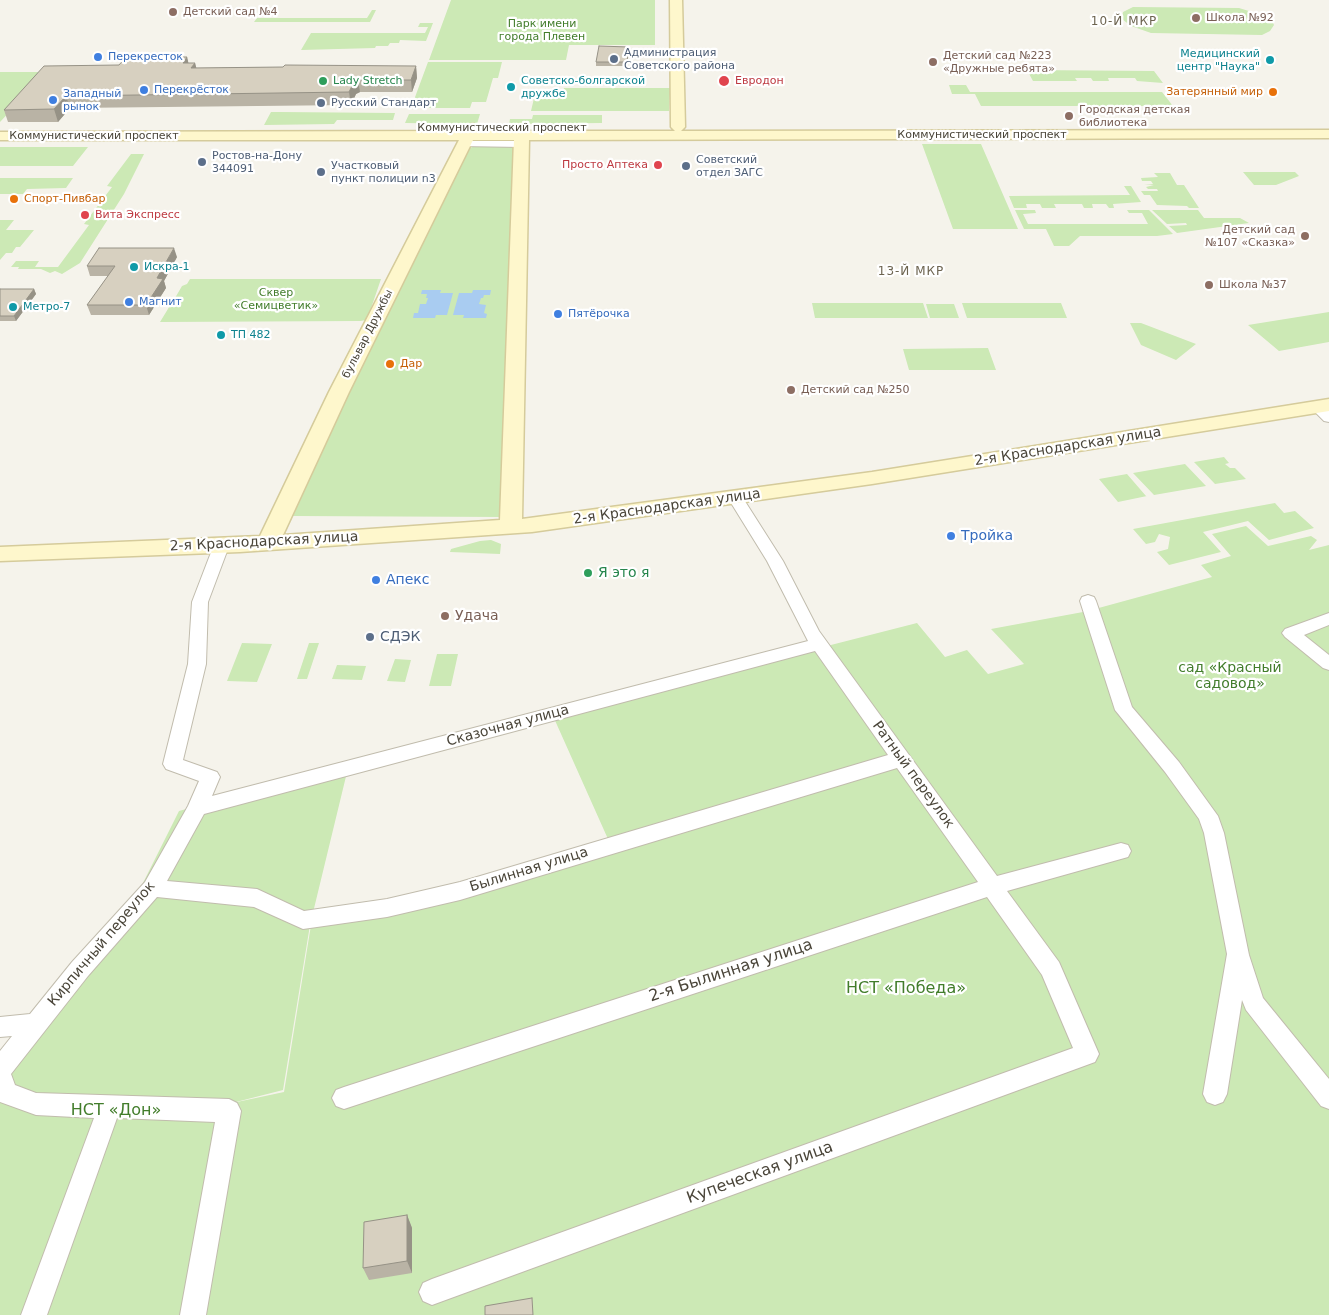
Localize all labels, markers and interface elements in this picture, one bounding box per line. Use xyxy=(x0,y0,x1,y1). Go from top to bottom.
place label: Детский сад №4 xyxy=(183,5,278,19)
marker: Детский сад №4 xyxy=(167,6,179,18)
place label: Школа №92 xyxy=(1206,11,1274,25)
marker: Школа №92 xyxy=(1190,12,1202,24)
district label: 10-Й МКР xyxy=(1090,15,1158,29)
park label: Парк имени города Плевен xyxy=(499,17,585,43)
place label: Администрация Советского района xyxy=(624,46,735,72)
place label: Медицинский центр "Наука" xyxy=(1177,47,1260,73)
place label: Детский сад №223 «Дружные ребята» xyxy=(943,49,1055,75)
place label: Перекресток xyxy=(108,50,183,64)
marker: Перекресток xyxy=(92,51,104,63)
marker: Администрация Советского района xyxy=(608,53,620,65)
marker: Медицинский центр "Наука" xyxy=(1264,54,1276,66)
marker: Детский сад №223 «Дружные ребята» xyxy=(927,56,939,68)
place label: Lady Stretch xyxy=(333,74,403,88)
place label: Советско-болгарской дружбе xyxy=(521,74,645,100)
marker: Евродон xyxy=(717,74,731,88)
place label: Евродон xyxy=(735,74,784,88)
marker: Lady Stretch xyxy=(317,75,329,87)
marker: Советско-болгарской дружбе xyxy=(505,81,517,93)
place label: Перекрёсток xyxy=(154,83,229,97)
marker: Перекрёсток xyxy=(138,84,150,96)
place label: Затерянный мир xyxy=(1166,85,1263,99)
marker: Затерянный мир xyxy=(1267,86,1279,98)
place label: Западный рынок xyxy=(63,87,121,113)
marker: Западный рынок xyxy=(47,94,59,106)
place label: Русский Стандарт xyxy=(331,96,436,110)
marker: Русский Стандарт xyxy=(315,97,327,109)
place label: Городская детская библиотека xyxy=(1079,103,1190,129)
marker: Городская детская библиотека xyxy=(1063,110,1075,122)
street label: Коммунистический проспект xyxy=(417,121,587,135)
street label: Коммунистический проспект xyxy=(897,128,1067,142)
street label: Коммунистический проспект xyxy=(9,129,179,143)
place label: Ростов-на-Дону 344091 xyxy=(212,149,302,175)
place label: Советский отдел ЗАГС xyxy=(696,153,763,179)
marker: Ростов-на-Дону 344091 xyxy=(196,156,208,168)
place label: Просто Аптека xyxy=(562,158,648,172)
place label: Участковый пункт полиции n3 xyxy=(331,159,436,185)
marker: Просто Аптека xyxy=(652,159,664,171)
marker: Советский отдел ЗАГС xyxy=(680,160,692,172)
marker: Участковый пункт полиции n3 xyxy=(315,166,327,178)
place label: Спорт-Пивбар xyxy=(24,192,105,206)
marker: Спорт-Пивбар xyxy=(8,193,20,205)
place label: Вита Экспресс xyxy=(95,208,180,222)
marker: Вита Экспресс xyxy=(79,209,91,221)
place label: Детский сад №107 «Сказка» xyxy=(1205,223,1295,249)
marker: Детский сад №107 «Сказка» xyxy=(1299,230,1311,242)
place label: Искра-1 xyxy=(144,260,190,274)
marker: Искра-1 xyxy=(128,261,140,273)
district label: 13-Й МКР xyxy=(877,265,945,279)
place label: Школа №37 xyxy=(1219,278,1287,292)
marker: Школа №37 xyxy=(1203,279,1215,291)
park label: Сквер «Семицветик» xyxy=(234,286,318,312)
street label: бульвар Дружбы xyxy=(340,287,396,381)
place label: Магнит xyxy=(139,295,182,309)
marker: Магнит xyxy=(123,296,135,308)
place label: Метро-7 xyxy=(23,300,70,314)
marker: Метро-7 xyxy=(7,301,19,313)
place label: Пятёрочка xyxy=(568,307,630,321)
marker: Пятёрочка xyxy=(552,308,564,320)
place label: ТП 482 xyxy=(231,328,270,342)
marker: ТП 482 xyxy=(215,329,227,341)
place label: Дар xyxy=(400,357,422,371)
marker: Дар xyxy=(384,358,396,370)
place label: Детский сад №250 xyxy=(801,383,910,397)
marker: Детский сад №250 xyxy=(785,384,797,396)
street label: 2-я Краснодарская улица xyxy=(973,424,1163,470)
street label: 2-я Краснодарская улица xyxy=(572,486,762,528)
place label: Тройка xyxy=(961,528,1013,544)
street label: 2-я Краснодарская улица xyxy=(169,529,359,555)
marker: Тройка xyxy=(945,530,957,542)
place label: Я это я xyxy=(598,565,649,581)
marker: Я это я xyxy=(582,567,594,579)
place label: Апекс xyxy=(386,572,429,588)
marker: Апекс xyxy=(370,574,382,586)
place label: Удача xyxy=(455,608,499,624)
marker: Удача xyxy=(439,610,451,622)
place label: СДЭК xyxy=(380,629,420,645)
marker: СДЭК xyxy=(364,631,376,643)
park label: сад «Красный садовод» xyxy=(1178,660,1282,692)
street label: Сказочная улица xyxy=(445,702,571,750)
street label: Ратный переулок xyxy=(868,718,958,832)
street label: Былинная улица xyxy=(468,844,590,896)
street label: Кирпичный переулок xyxy=(45,878,159,1010)
street label: 2-я Былинная улица xyxy=(647,935,815,1007)
park label: НСТ «Победа» xyxy=(846,979,966,999)
park label: НСТ «Дон» xyxy=(71,1101,161,1121)
street label: Купеческая улица xyxy=(684,1138,836,1208)

